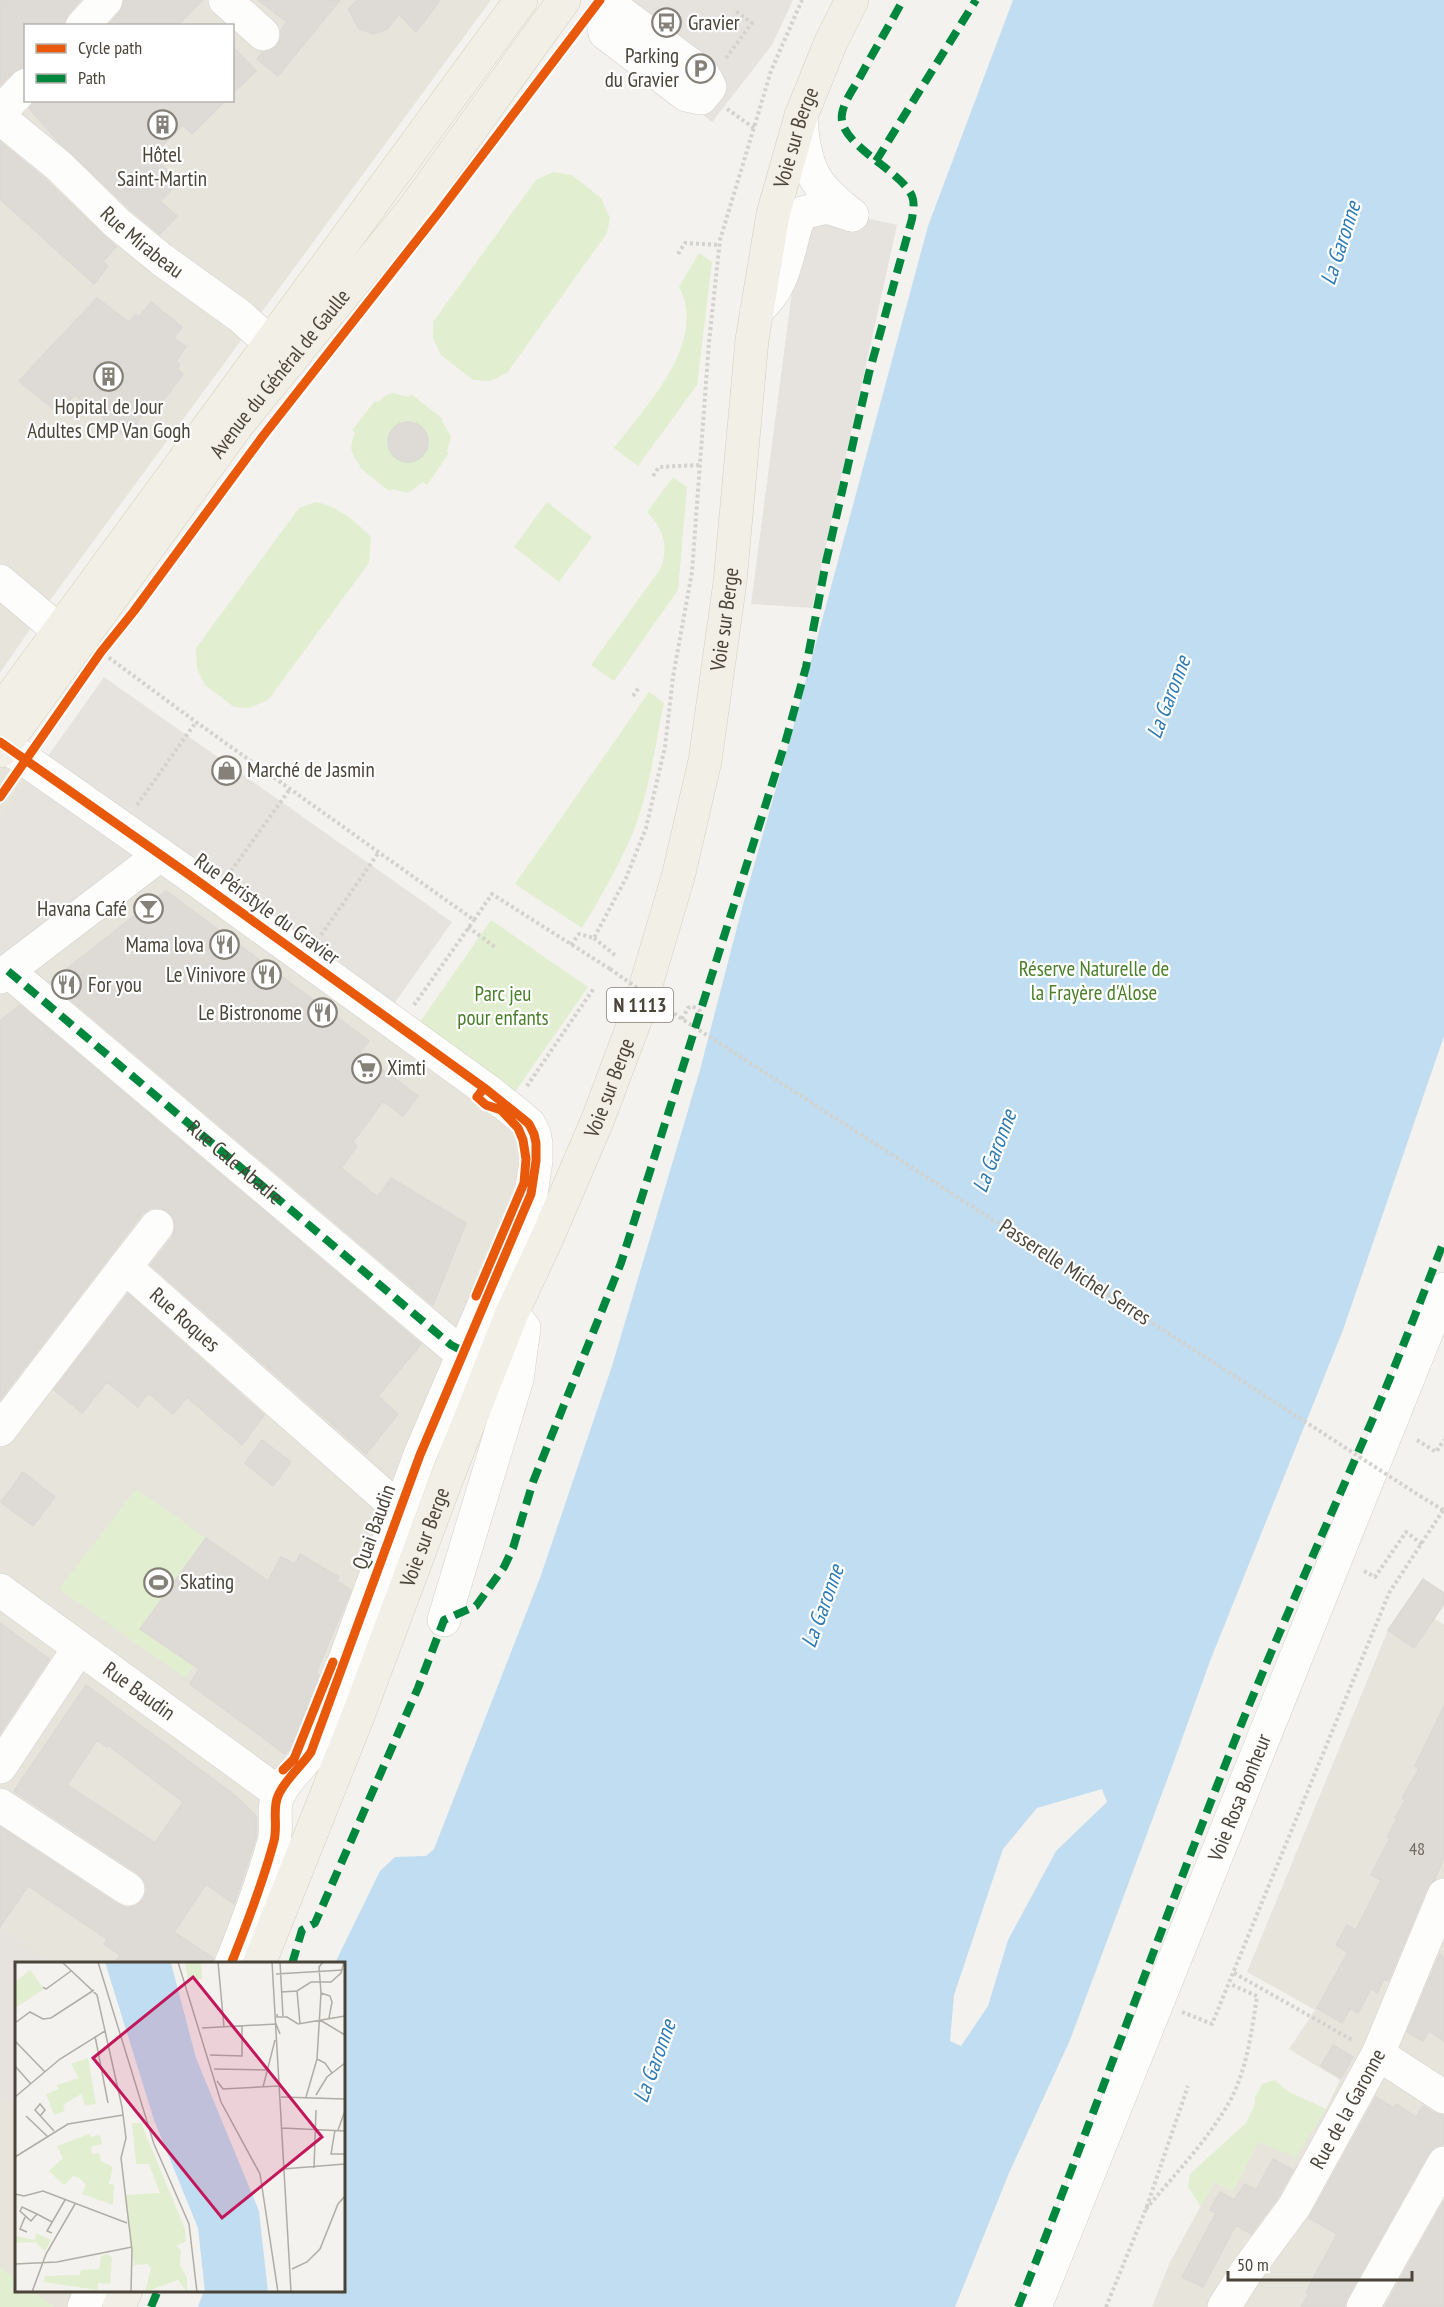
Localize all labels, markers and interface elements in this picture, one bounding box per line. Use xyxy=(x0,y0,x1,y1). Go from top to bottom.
bus stop icon: Gravier xyxy=(651,7,683,39)
place label: Gravier xyxy=(688,9,740,36)
legend xyxy=(24,24,234,102)
text: Cycle path xyxy=(78,36,142,59)
place label: Parking du Gravier xyxy=(605,42,679,93)
parking icon: Parking du Gravier xyxy=(684,52,716,84)
text: Path xyxy=(78,66,106,89)
street label: Voie sur Berge xyxy=(767,83,824,192)
building icon: Hôtel Saint-Martin xyxy=(146,108,178,140)
place label: Hôtel Saint-Martin xyxy=(117,141,207,192)
water label: La Garonne xyxy=(1313,196,1367,288)
street label: Rue Mirabeau xyxy=(95,200,189,284)
street label: Avenue du Général de Gaulle xyxy=(204,283,356,463)
building icon: Hopital de Jour Adultes CMP Van Gogh xyxy=(93,360,125,392)
place label: Hopital de Jour Adultes CMP Van Gogh xyxy=(27,393,191,444)
street label: Voie sur Berge xyxy=(704,566,744,674)
water label: La Garonne xyxy=(1140,650,1197,742)
shop icon: Marché de Jasmin xyxy=(210,754,242,786)
place label: Marché de Jasmin xyxy=(247,756,375,783)
street label: Rue Péristyle du Gravier xyxy=(189,847,345,971)
bar icon: Havana Café xyxy=(132,893,164,925)
place label: Havana Café xyxy=(37,895,127,922)
restaurant icon: Mama lova xyxy=(209,929,241,961)
place label: Mama lova xyxy=(125,931,204,958)
park label: Réserve Naturelle de la Frayère d'Alose xyxy=(1019,955,1169,1006)
restaurant icon: Le Vinivore xyxy=(251,959,283,991)
place label: Le Vinivore xyxy=(166,961,246,988)
restaurant icon: For you xyxy=(51,969,83,1001)
place label: For you xyxy=(88,971,142,998)
park label: Parc jeu pour enfants xyxy=(457,980,549,1031)
road number: N 1113 xyxy=(607,988,673,1022)
restaurant icon: Le Bistronome xyxy=(307,997,339,1029)
place label: Le Bistronome xyxy=(198,999,302,1026)
street label: Voie sur Berge xyxy=(577,1034,640,1142)
supermarket icon: Ximti xyxy=(350,1052,382,1084)
place label: Ximti xyxy=(387,1054,426,1081)
water label: La Garonne xyxy=(966,1104,1023,1196)
street label: Rue Cale Abadie xyxy=(182,1114,289,1210)
street label: Passerelle Michel Serres xyxy=(994,1213,1156,1331)
street label: Rue Roques xyxy=(144,1281,226,1357)
street label: Quai Baudin xyxy=(346,1481,401,1573)
street label: Voie sur Berge xyxy=(393,1483,455,1591)
water label: La Garonne xyxy=(794,1559,850,1651)
sports icon: Skating xyxy=(143,1566,175,1598)
place label: Skating xyxy=(180,1568,234,1595)
street label: Rue Baudin xyxy=(98,1656,181,1726)
street label: Voie Rosa Bonheur xyxy=(1201,1730,1277,1866)
house number: 48 xyxy=(1409,1837,1425,1860)
inset map xyxy=(15,1962,345,2292)
water label: La Garonne xyxy=(626,2014,682,2106)
street label: Rue de la Garonne xyxy=(1304,2044,1391,2174)
scale bar xyxy=(1228,2244,1412,2282)
text: 50 m xyxy=(1237,2253,1269,2276)

